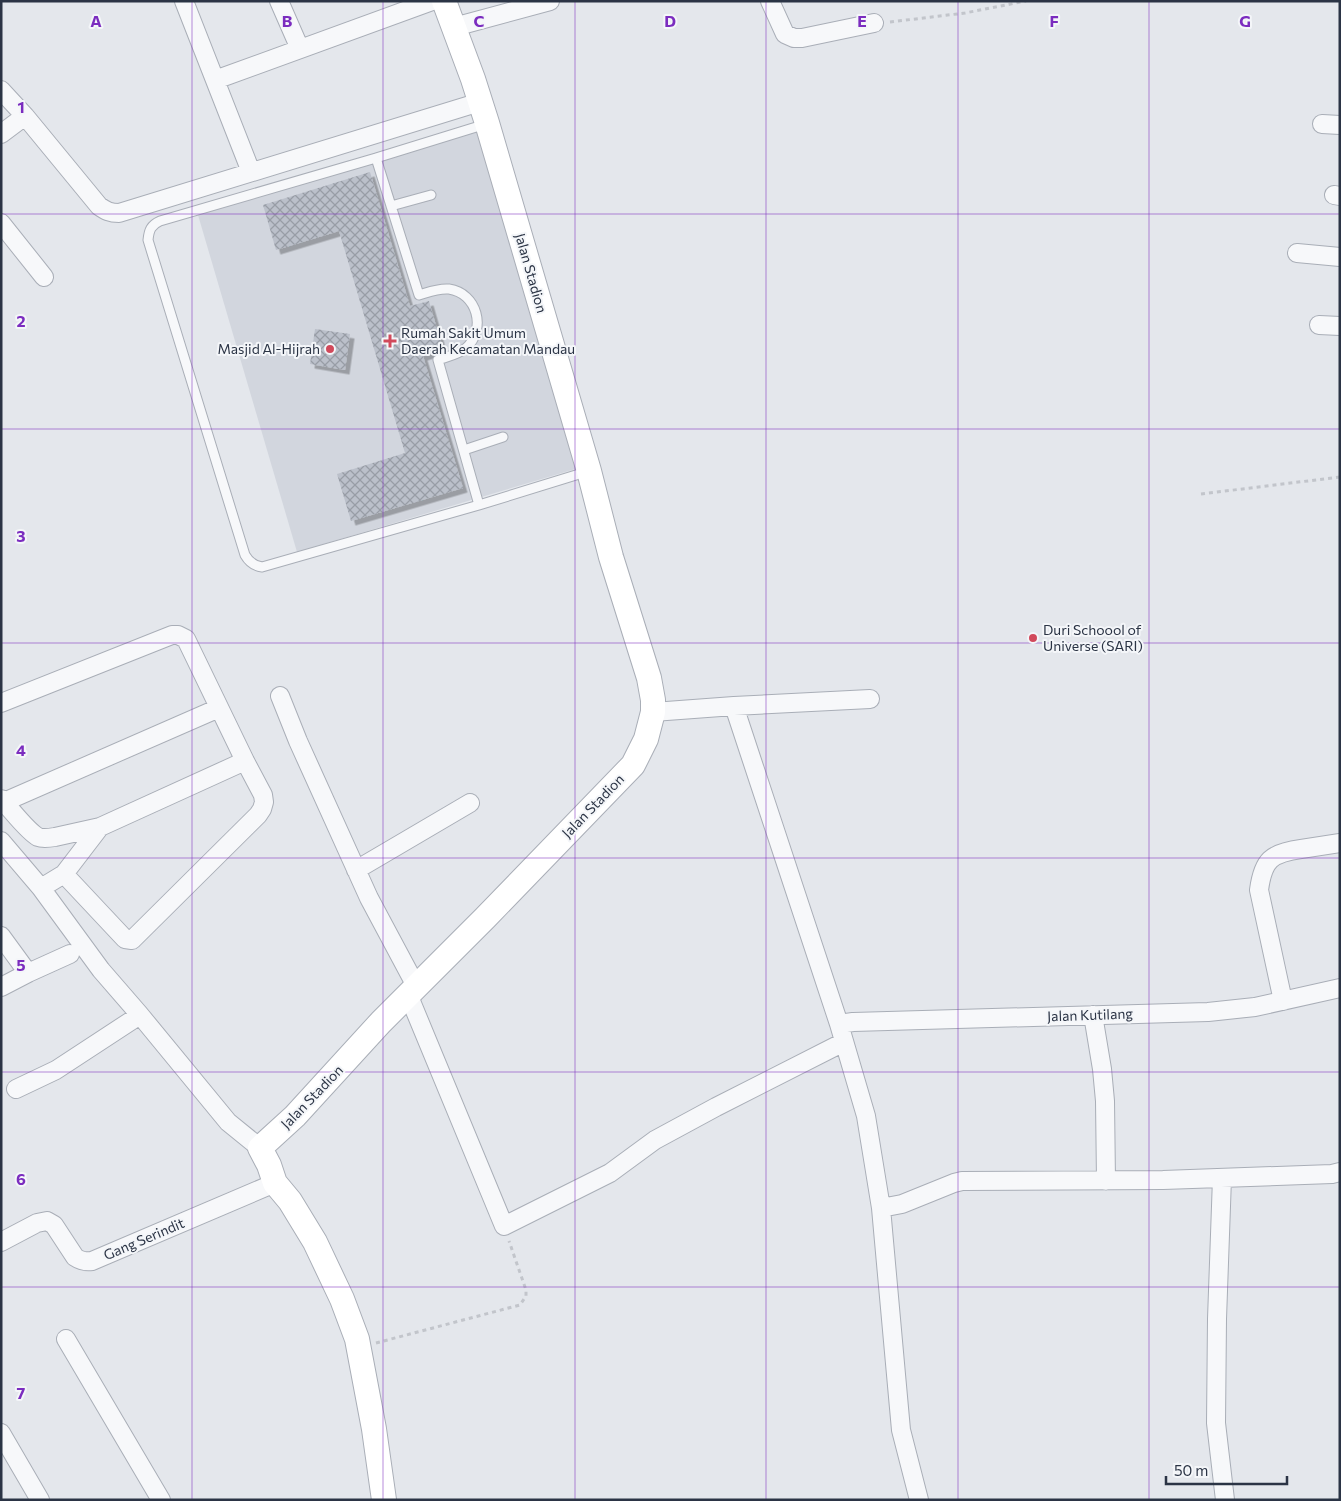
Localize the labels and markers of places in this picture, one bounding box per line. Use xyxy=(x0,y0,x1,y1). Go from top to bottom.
place label: Rumah Sakit Umum Daerah Kecamatan Mandau xyxy=(401,324,575,357)
marker: Rumah Sakit Umum Daerah Kecamatan Mandau xyxy=(383,334,397,348)
place label: Masjid Al-Hijrah xyxy=(218,340,320,357)
marker: Masjid Al-Hijrah xyxy=(324,343,336,355)
place label: Duri Schoool of Universe (SARI) xyxy=(1043,621,1143,654)
marker: Duri Schoool of Universe (SARI) xyxy=(1027,632,1039,644)

